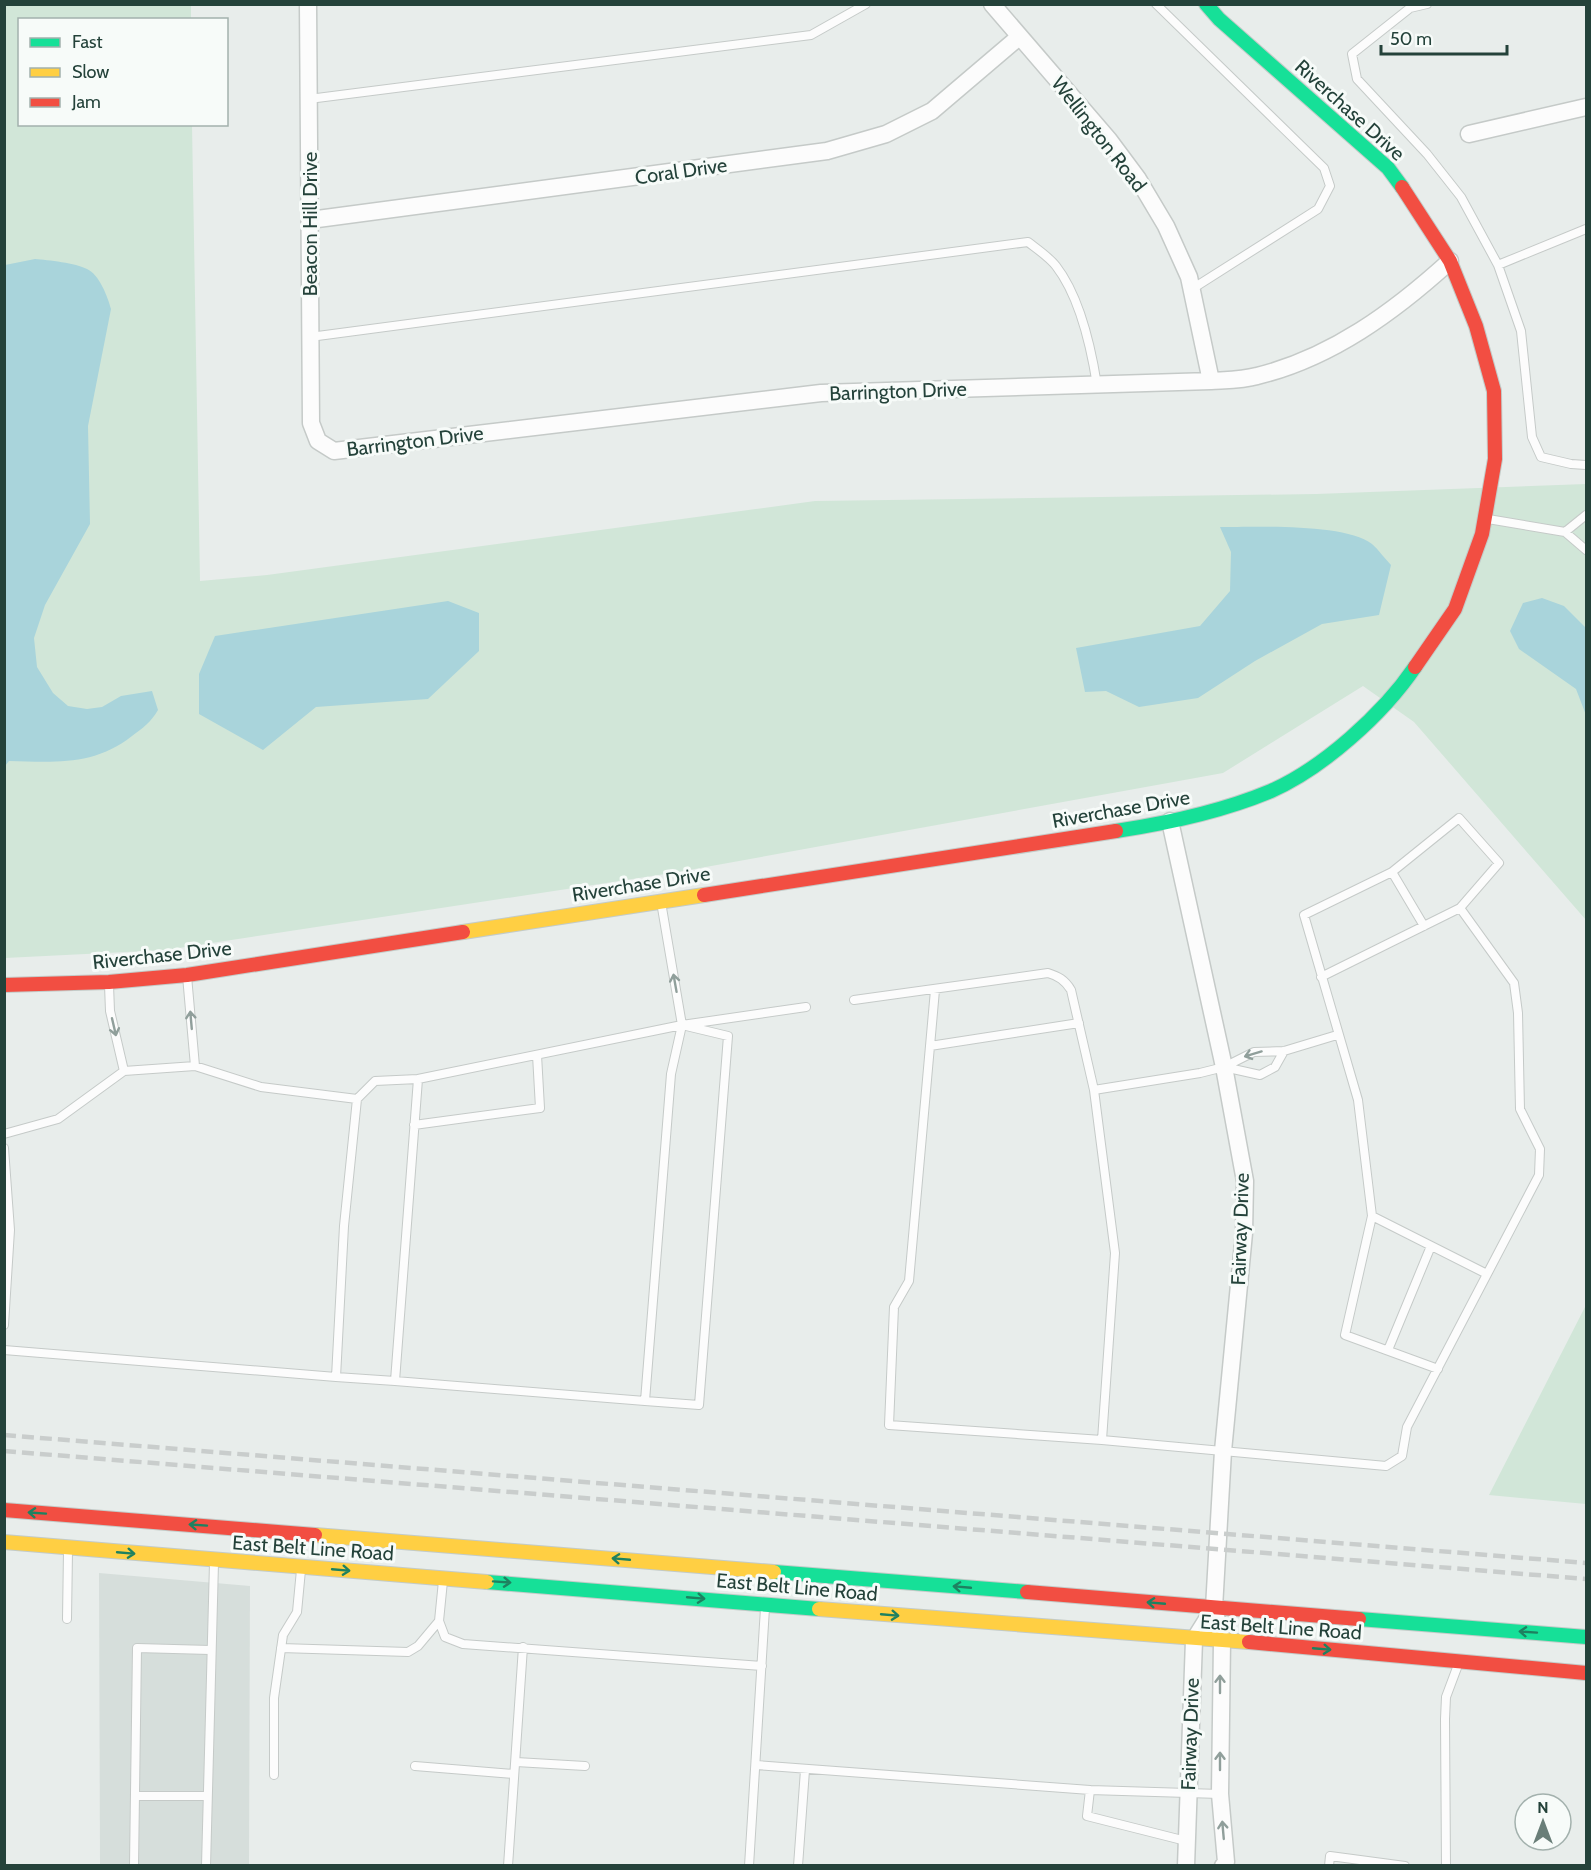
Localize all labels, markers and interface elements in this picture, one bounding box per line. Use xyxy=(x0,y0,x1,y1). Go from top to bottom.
legend xyxy=(18,18,228,126)
scale bar xyxy=(1381,18,1507,56)
text: 50 m xyxy=(1390,28,1432,50)
text: Fast xyxy=(72,31,103,53)
street label: Riverchase Drive xyxy=(1290,54,1410,166)
text: Slow xyxy=(72,61,109,83)
street label: Wellington Road xyxy=(1046,71,1152,197)
text: Jam xyxy=(71,91,101,113)
street label: Beacon Hill Drive xyxy=(298,152,322,296)
street label: Coral Drive xyxy=(633,153,729,189)
street label: Barrington Drive xyxy=(829,377,967,405)
street label: Barrington Drive xyxy=(345,421,485,461)
street label: Riverchase Drive xyxy=(1050,785,1192,833)
street label: Riverchase Drive xyxy=(570,861,712,907)
street label: Riverchase Drive xyxy=(91,936,233,974)
one-way arrow xyxy=(669,974,680,994)
one-way arrow xyxy=(185,1011,196,1031)
one-way arrow xyxy=(109,1017,120,1036)
one-way arrow xyxy=(1243,1049,1262,1060)
street label: Fairway Drive xyxy=(1226,1172,1254,1286)
one-way arrow xyxy=(28,1507,48,1518)
one-way arrow xyxy=(188,1519,208,1530)
street label: East Belt Line Road xyxy=(231,1530,395,1566)
one-way arrow xyxy=(116,1548,136,1559)
one-way arrow xyxy=(612,1553,632,1564)
one-way arrow xyxy=(331,1564,351,1575)
street label: East Belt Line Road xyxy=(715,1568,879,1606)
one-way arrow xyxy=(491,1577,511,1588)
one-way arrow xyxy=(952,1581,972,1592)
one-way arrow xyxy=(686,1593,706,1604)
one-way arrow xyxy=(1147,1597,1167,1608)
street label: East Belt Line Road xyxy=(1199,1609,1363,1645)
one-way arrow xyxy=(880,1610,900,1621)
one-way arrow xyxy=(1519,1627,1539,1638)
one-way arrow xyxy=(1312,1644,1332,1655)
one-way arrow xyxy=(1214,1675,1226,1695)
street label: Fairway Drive xyxy=(1176,1677,1204,1791)
one-way arrow xyxy=(1214,1752,1226,1772)
north arrow xyxy=(1513,1792,1573,1852)
text: N xyxy=(1537,1798,1549,1817)
one-way arrow xyxy=(1217,1821,1228,1841)

